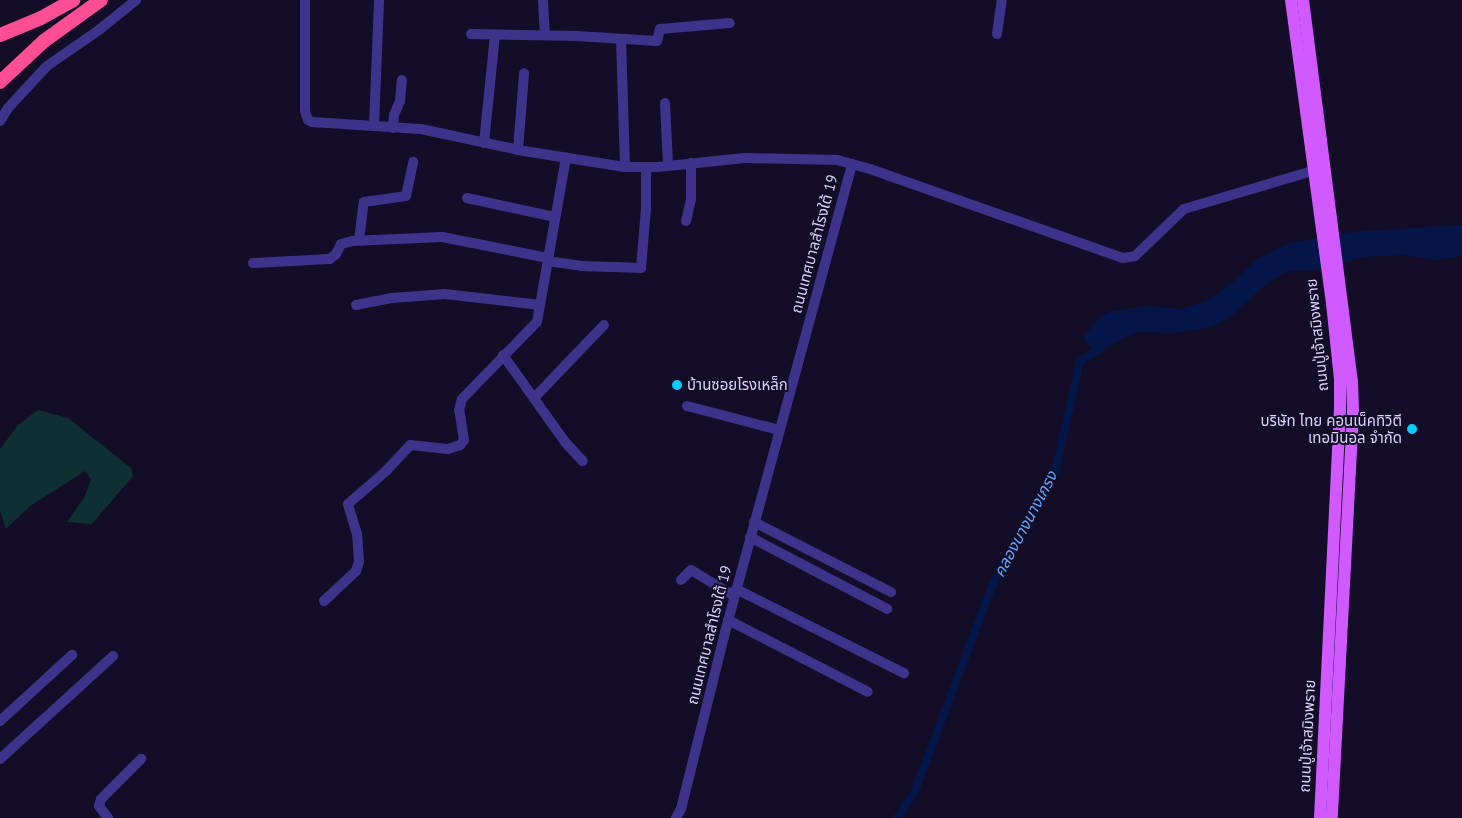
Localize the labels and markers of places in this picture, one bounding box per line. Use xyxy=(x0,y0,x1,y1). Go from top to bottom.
place label: บ้านซอยโรงเหล็ก xyxy=(687,376,788,394)
marker: บ้านซอยโรงเหล็ก xyxy=(671,379,683,391)
place label: บริษัท ไทย คอนเน็คทิวิตี เทอมินอล จำกัด xyxy=(1260,411,1402,446)
marker: บริษัท ไทย คอนเน็คทิวิตี เทอมินอล จำกัด xyxy=(1406,423,1418,435)

